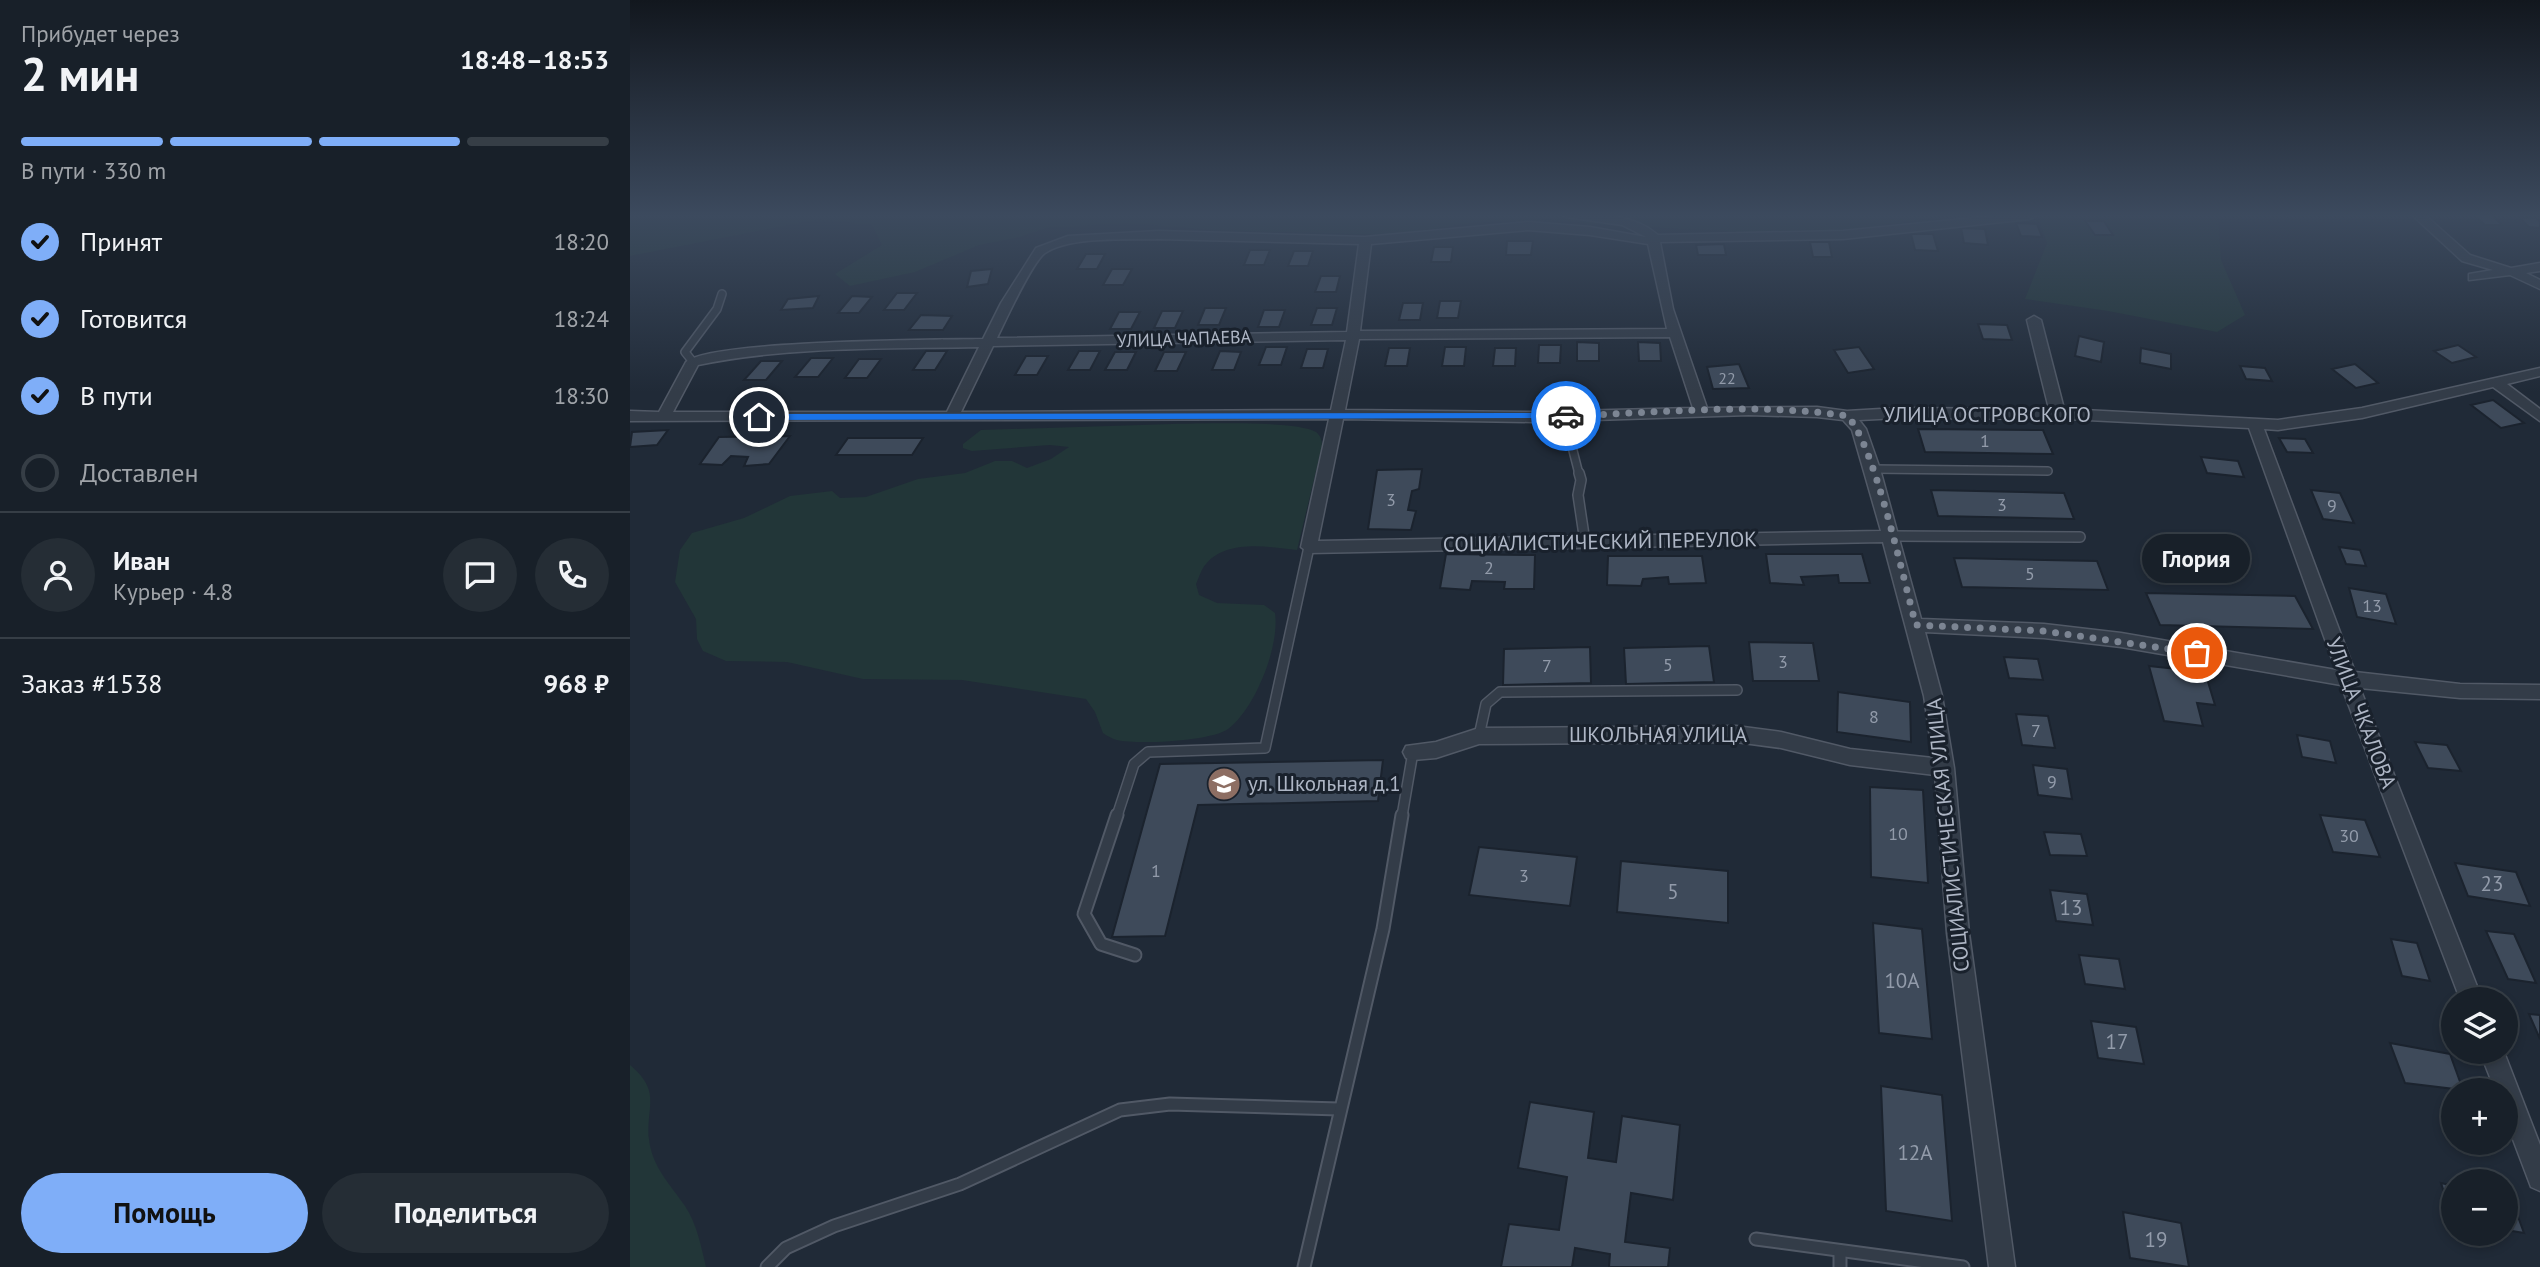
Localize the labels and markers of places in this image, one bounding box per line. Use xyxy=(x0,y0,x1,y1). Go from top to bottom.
pin xyxy=(729,387,789,447)
callout: Глория xyxy=(2143,534,2251,583)
pin xyxy=(2167,623,2227,683)
school or university icon: ул. Школьная д.1 xyxy=(1205,765,1243,803)
place label: ул. Школьная д.1 xyxy=(1248,770,1401,797)

